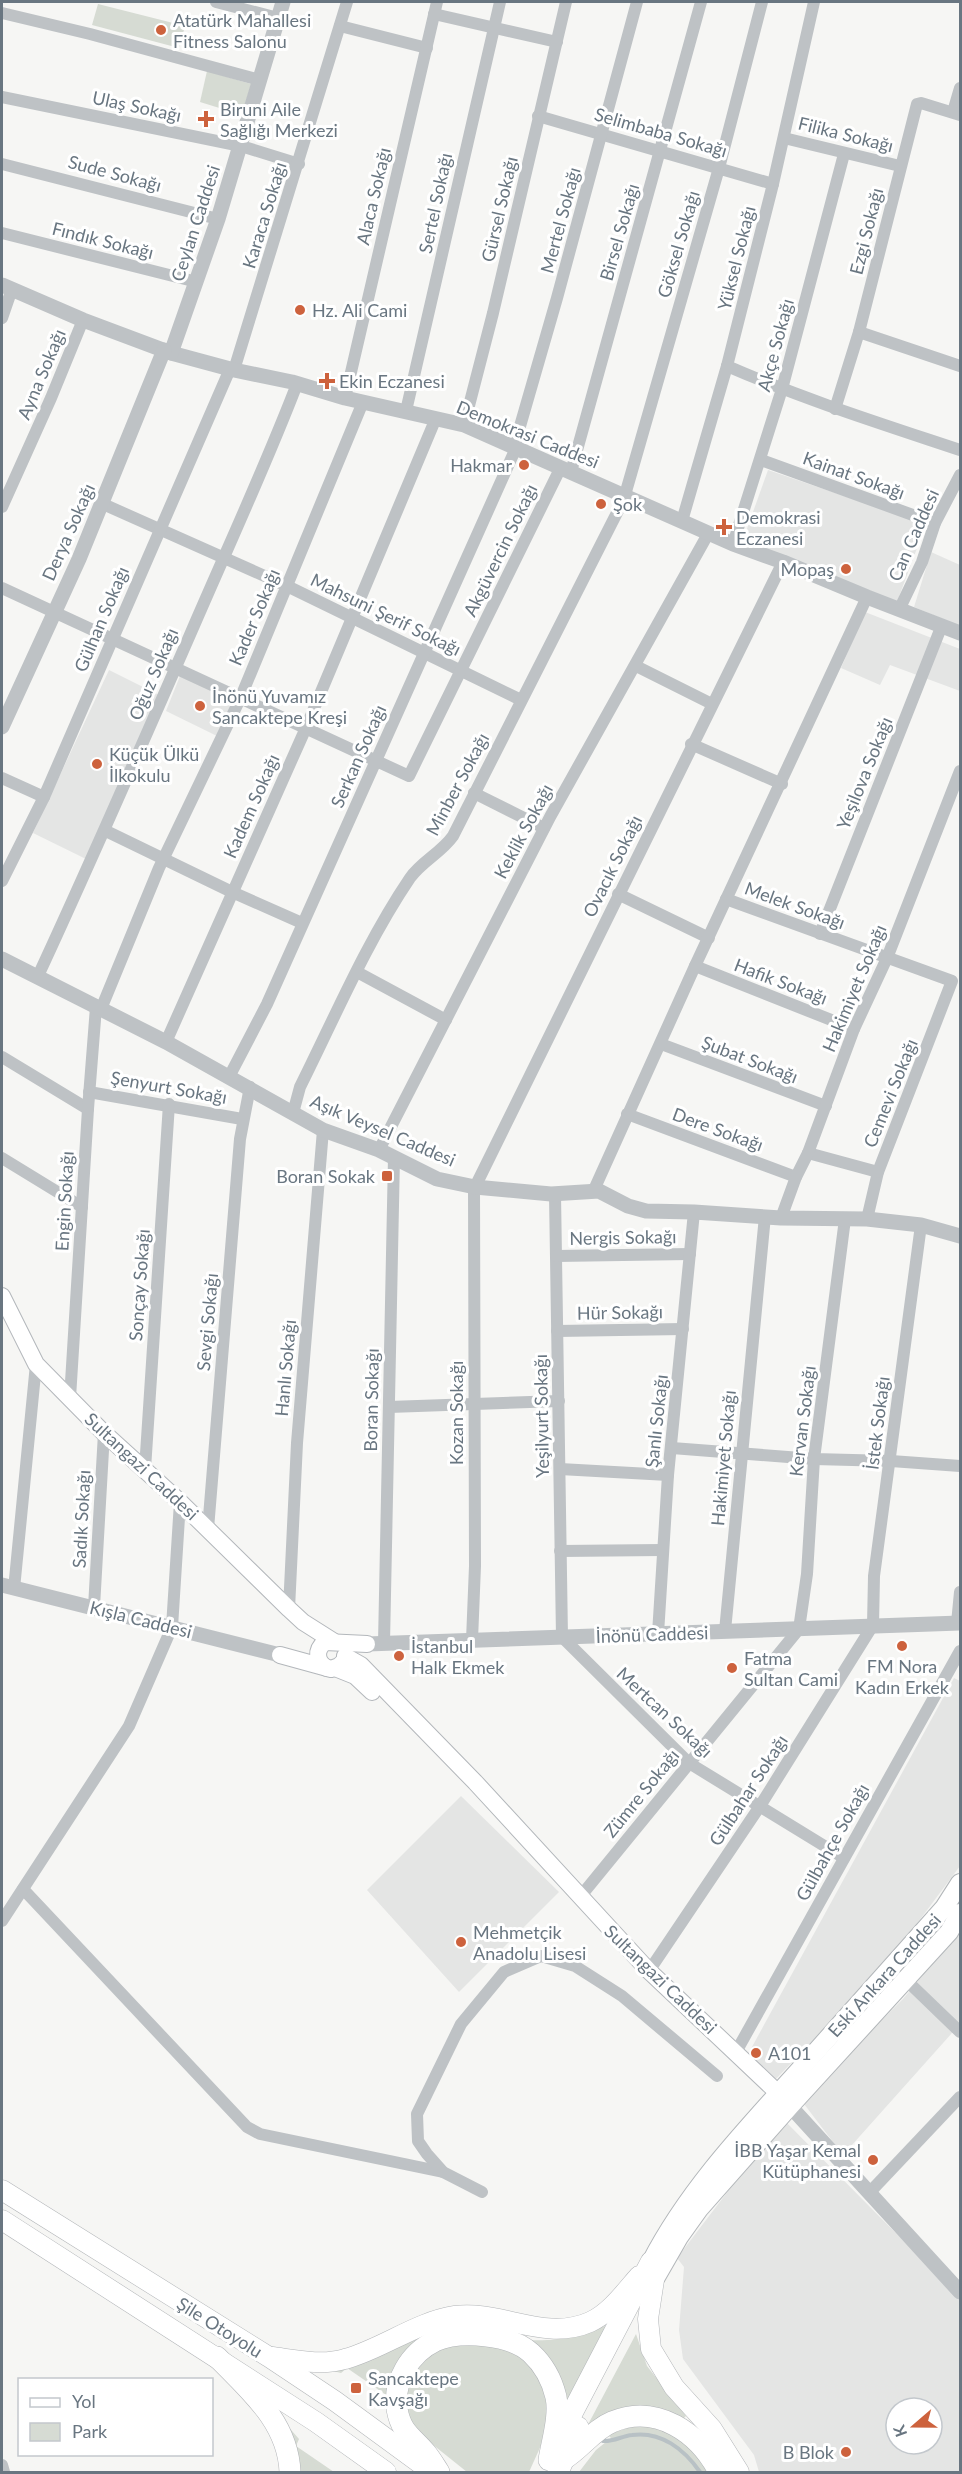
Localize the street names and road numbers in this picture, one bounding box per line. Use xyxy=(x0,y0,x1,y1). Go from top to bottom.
street label: Ulaş Sokağı xyxy=(91,86,183,126)
street label: Selimbaba Sokağı xyxy=(592,103,730,161)
street label: Filika Sokağı xyxy=(796,112,896,156)
street label: Alaca Sokağı xyxy=(351,145,395,247)
street label: Sude Sokağı xyxy=(66,150,164,196)
street label: Sertel Sokağı xyxy=(414,151,456,255)
street label: Gürsel Sokağı xyxy=(476,154,522,264)
street label: Karaca Sokağı xyxy=(237,159,291,271)
street label: Ceylan Caddesi xyxy=(166,162,224,284)
street label: Mertel Sokağı xyxy=(535,165,585,275)
street label: Birsel Sokağı xyxy=(595,181,643,283)
street label: Ezgi Sokağı xyxy=(845,185,887,277)
street label: Göksel Sokağı xyxy=(652,188,704,300)
street label: Yüksel Sokağı xyxy=(712,204,760,312)
street label: Fındık Sokağı xyxy=(50,217,156,263)
street label: Akçe Sokağı xyxy=(752,296,798,394)
street label: Ayna Sokağı xyxy=(12,326,70,422)
street label: Demokrasi Caddesi xyxy=(453,395,603,473)
street label: Kainat Sokağı xyxy=(800,446,908,504)
street label: Derya Sokağı xyxy=(37,480,99,584)
street label: Akgüvercin Sokağı xyxy=(458,480,542,620)
street label: Can Caddesi xyxy=(883,486,943,584)
street label: Gülhan Sokağı xyxy=(69,563,133,675)
street label: Kader Sokağı xyxy=(224,565,284,669)
street label: Mahsuni Şerif Sokağı xyxy=(307,568,465,660)
street label: Oğuz Sokağı xyxy=(124,625,182,723)
street label: Serkan Sokağı xyxy=(326,701,390,811)
street label: Yeşilova Sokağı xyxy=(831,714,897,832)
street label: Minber Sokağı xyxy=(421,729,493,839)
street label: Kadem Sokağı xyxy=(218,751,284,861)
street label: Keklik Sokağı xyxy=(489,780,557,882)
street label: Ovacık Sokağı xyxy=(578,811,646,921)
street label: Melek Sokağı xyxy=(742,877,848,933)
street label: Hakimiyet Sokağı xyxy=(817,921,891,1055)
street label: Hafik Sokağı xyxy=(731,953,831,1009)
street label: Şubat Sokağı xyxy=(699,1031,801,1087)
street label: Cemevi Sokağı xyxy=(858,1035,922,1151)
street label: Şenyurt Sokağı xyxy=(109,1066,229,1108)
street label: Aşık Veysel Caddesi xyxy=(307,1089,459,1171)
street label: Dere Sokağı xyxy=(670,1102,766,1156)
street label: Engin Sokağı xyxy=(50,1150,78,1252)
street label: Nergis Sokağı xyxy=(569,1225,677,1249)
street label: Sonçay Sokağı xyxy=(124,1228,154,1342)
street label: Sevgi Sokağı xyxy=(192,1272,222,1372)
street label: Hür Sokağı xyxy=(577,1300,663,1324)
street label: Hanlı Sokağı xyxy=(270,1319,300,1417)
street label: Boran Sokağı xyxy=(359,1348,383,1452)
street label: Yeşilyurt Sokağı xyxy=(529,1354,553,1478)
street label: Kozan Sokağı xyxy=(445,1361,467,1465)
street label: Kervan Sokağı xyxy=(784,1364,820,1478)
street label: Şanlı Sokağı xyxy=(640,1373,672,1469)
street label: İstek Sokağı xyxy=(860,1375,894,1471)
street label: Hakimiyet Sokağı xyxy=(706,1389,740,1527)
street label: Sultangazi Caddesi xyxy=(81,1408,203,1524)
street label: Sadık Sokağı xyxy=(67,1469,95,1569)
street label: Kışla Caddesi xyxy=(88,1596,194,1642)
street label: İnönü Caddesi xyxy=(595,1621,709,1647)
street label: Mertcan Sokağı xyxy=(613,1662,717,1762)
street label: Gülbahar Sokağı xyxy=(704,1730,792,1850)
street label: Zümre Sokağı xyxy=(599,1744,683,1842)
street label: Gülbahçe Sokağı xyxy=(791,1780,873,1904)
street label: Eski Ankara Caddesi xyxy=(823,1909,945,2041)
street label: Sultangazi Caddesi xyxy=(600,1920,722,2038)
street label: Şile Otoyolu xyxy=(173,2292,267,2362)

